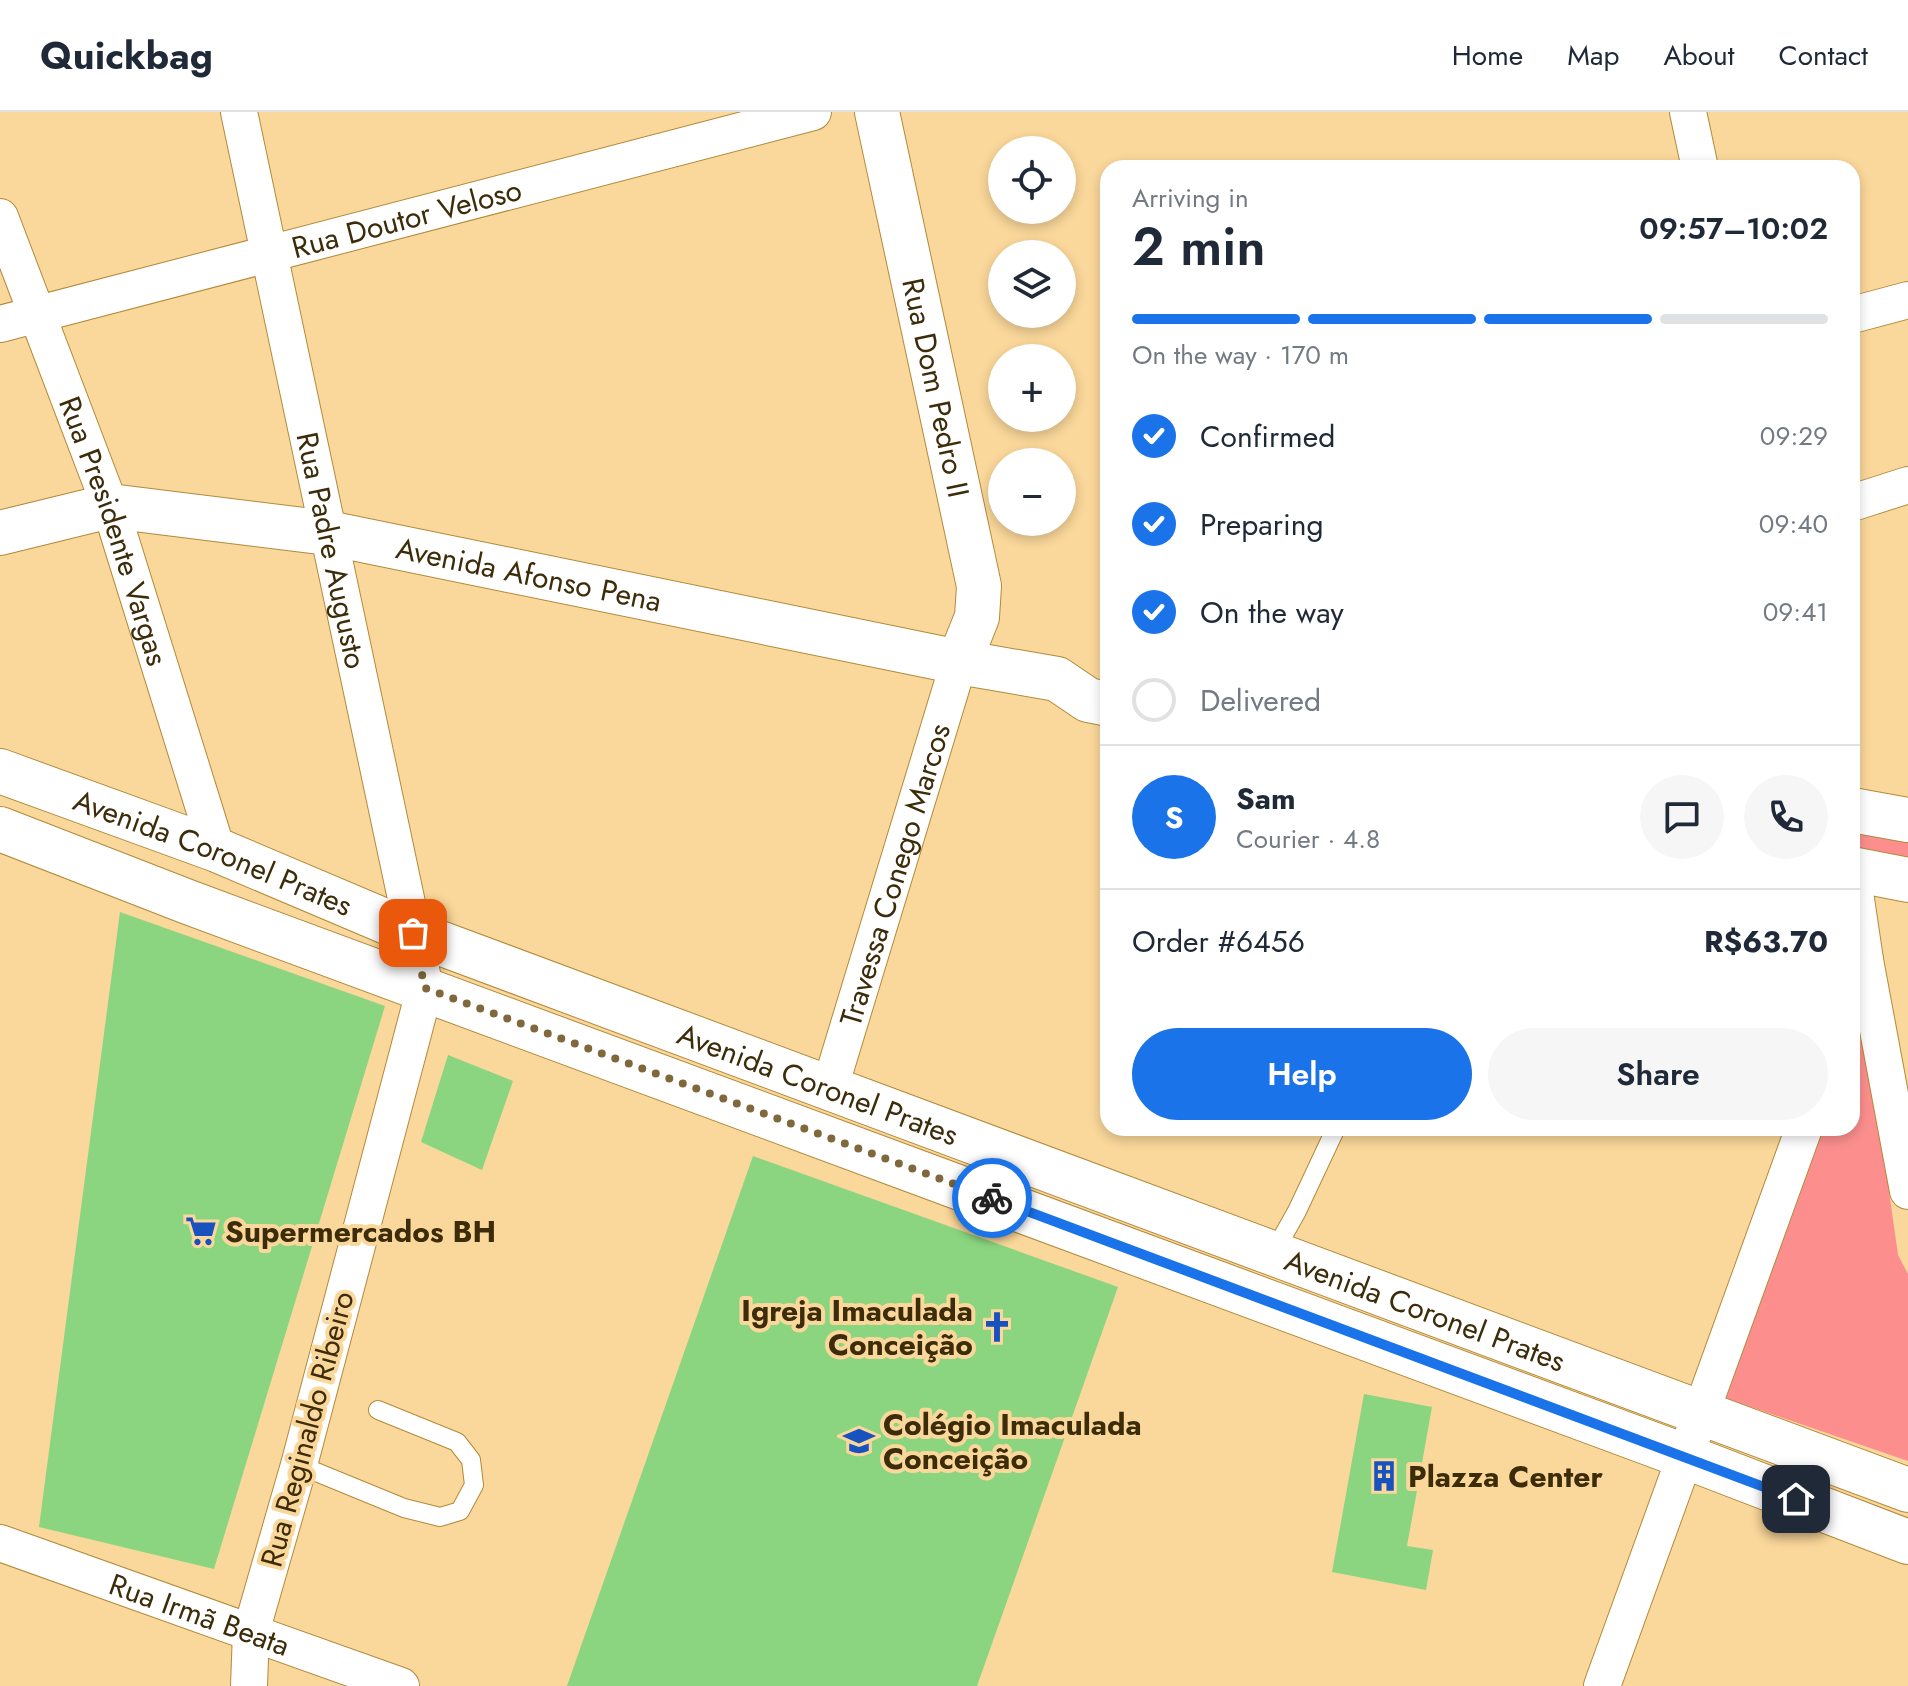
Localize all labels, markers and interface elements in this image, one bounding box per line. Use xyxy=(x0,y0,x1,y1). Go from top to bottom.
text: Quickbag xyxy=(40,28,213,83)
text: Home xyxy=(1452,35,1523,76)
text: Map xyxy=(1567,35,1619,76)
text: About xyxy=(1663,35,1735,76)
text: Contact xyxy=(1779,35,1868,76)
map controls xyxy=(988,136,1076,536)
button: locate xyxy=(988,136,1076,224)
street label: Rua Doutor Veloso xyxy=(287,167,526,269)
text: Arriving in xyxy=(1132,179,1249,217)
text: 09:57–10:02 xyxy=(1639,207,1828,250)
text: 2 min xyxy=(1132,209,1265,285)
button: layers xyxy=(988,240,1076,328)
street label: Rua Dom Pedro II xyxy=(892,274,981,501)
text: On the way · 170 m xyxy=(1132,336,1349,374)
button: + xyxy=(988,344,1076,432)
street label: Rua Presidente Vargas xyxy=(49,390,180,671)
icon: check xyxy=(1132,414,1176,458)
text: Confirmed xyxy=(1200,415,1335,458)
text: 09:29 xyxy=(1760,417,1828,455)
street label: Rua Padre Augusto xyxy=(286,428,378,673)
button: − xyxy=(988,448,1076,536)
icon: check xyxy=(1132,502,1176,546)
text: Preparing xyxy=(1200,503,1324,546)
text: 09:40 xyxy=(1759,505,1828,543)
street label: Avenida Afonso Pena xyxy=(392,526,665,622)
icon: check xyxy=(1132,590,1176,634)
text: On the way xyxy=(1200,591,1344,634)
text: 09:41 xyxy=(1763,593,1828,631)
text: Delivered xyxy=(1200,679,1321,722)
street label: Travessa Conego Marcos xyxy=(828,718,961,1031)
button: chat xyxy=(1640,775,1724,859)
button: phone xyxy=(1744,775,1828,859)
text: Sam xyxy=(1236,777,1296,820)
street label: Avenida Coronel Prates xyxy=(68,778,359,926)
text: S xyxy=(1165,796,1183,839)
text: Courier · 4.8 xyxy=(1236,820,1380,858)
pin xyxy=(379,899,447,967)
icon: bag xyxy=(391,911,435,955)
text: Order #6456 xyxy=(1132,920,1305,963)
text: R$63.70 xyxy=(1704,920,1828,963)
street label: Avenida Coronel Prates xyxy=(672,1012,964,1156)
button: Help xyxy=(1132,1028,1472,1120)
button: Share xyxy=(1488,1028,1828,1120)
courier xyxy=(952,1158,1032,1238)
icon: bike xyxy=(970,1176,1014,1220)
place label: Supermercados BH xyxy=(225,1210,496,1253)
supermarket icon: Supermercados BH xyxy=(184,1214,218,1248)
street label: Avenida Coronel Prates xyxy=(1279,1238,1572,1382)
street label: Rua Reginaldo Ribeiro xyxy=(249,1286,365,1572)
place label: Igreja Imaculada Conceição xyxy=(741,1289,973,1366)
church icon: Igreja Imaculada Conceição xyxy=(980,1310,1014,1344)
place label: Colégio Imaculada Conceição xyxy=(883,1403,1142,1480)
school or university icon: Colégio Imaculada Conceição xyxy=(842,1424,876,1458)
place label: Plazza Center xyxy=(1408,1455,1604,1498)
building icon: Plazza Center xyxy=(1367,1459,1401,1493)
pin xyxy=(1762,1465,1830,1533)
icon: home xyxy=(1774,1477,1818,1521)
street label: Rua Irmã Beata xyxy=(103,1562,296,1666)

